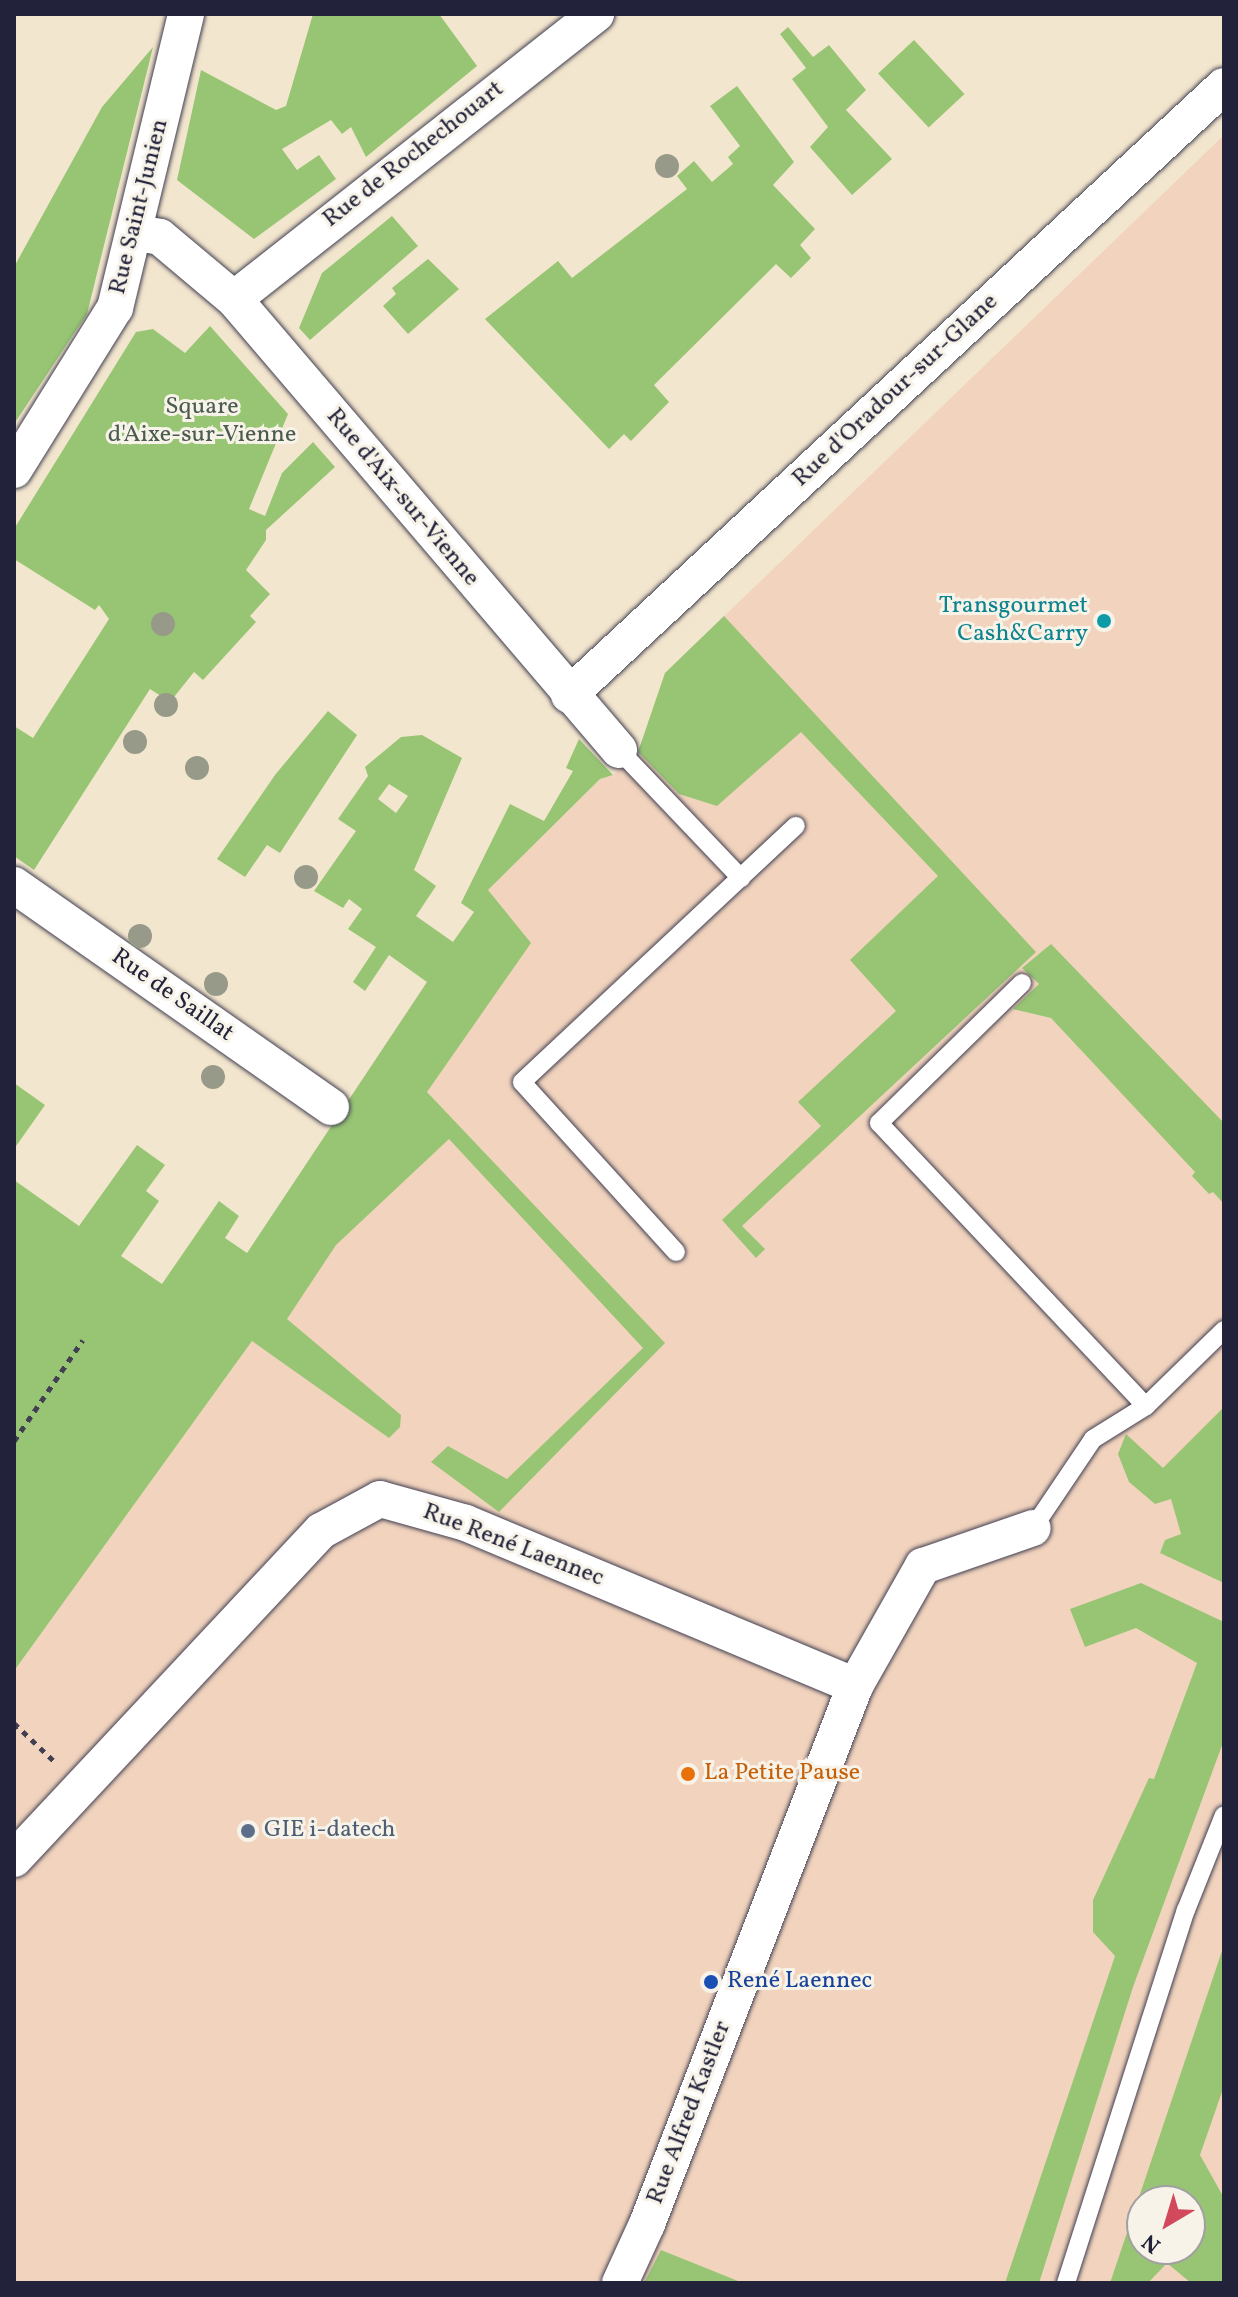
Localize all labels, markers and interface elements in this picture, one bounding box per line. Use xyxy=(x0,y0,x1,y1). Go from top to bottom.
street label: Rue de Rochechouart xyxy=(318,75,510,235)
street label: Rue Saint-Junien xyxy=(104,116,176,298)
street label: Rue d'Oradour-sur-Glane xyxy=(787,288,1005,494)
park label: Square d'Aixe-sur-Vienne xyxy=(108,394,296,450)
street label: Rue d'Aix-sur-Vienne xyxy=(319,403,485,593)
place label: Transgourmet Cash&Carry xyxy=(939,593,1088,649)
marker: Transgourmet Cash&Carry xyxy=(1095,612,1113,630)
street label: Rue de Saillat xyxy=(105,943,239,1049)
street label: Rue René Laennec xyxy=(418,1498,608,1594)
place label: La Petite Pause xyxy=(704,1760,860,1788)
marker: La Petite Pause xyxy=(679,1765,697,1783)
place label: GIE i-datech xyxy=(264,1817,396,1845)
marker: GIE i-datech xyxy=(239,1822,257,1840)
place label: René Laennec xyxy=(727,1968,872,1996)
marker: René Laennec xyxy=(702,1973,720,1991)
street label: Rue Alfred Kastler xyxy=(642,2017,738,2209)
north arrow xyxy=(1126,2185,1206,2265)
text: N xyxy=(1136,2226,1168,2260)

